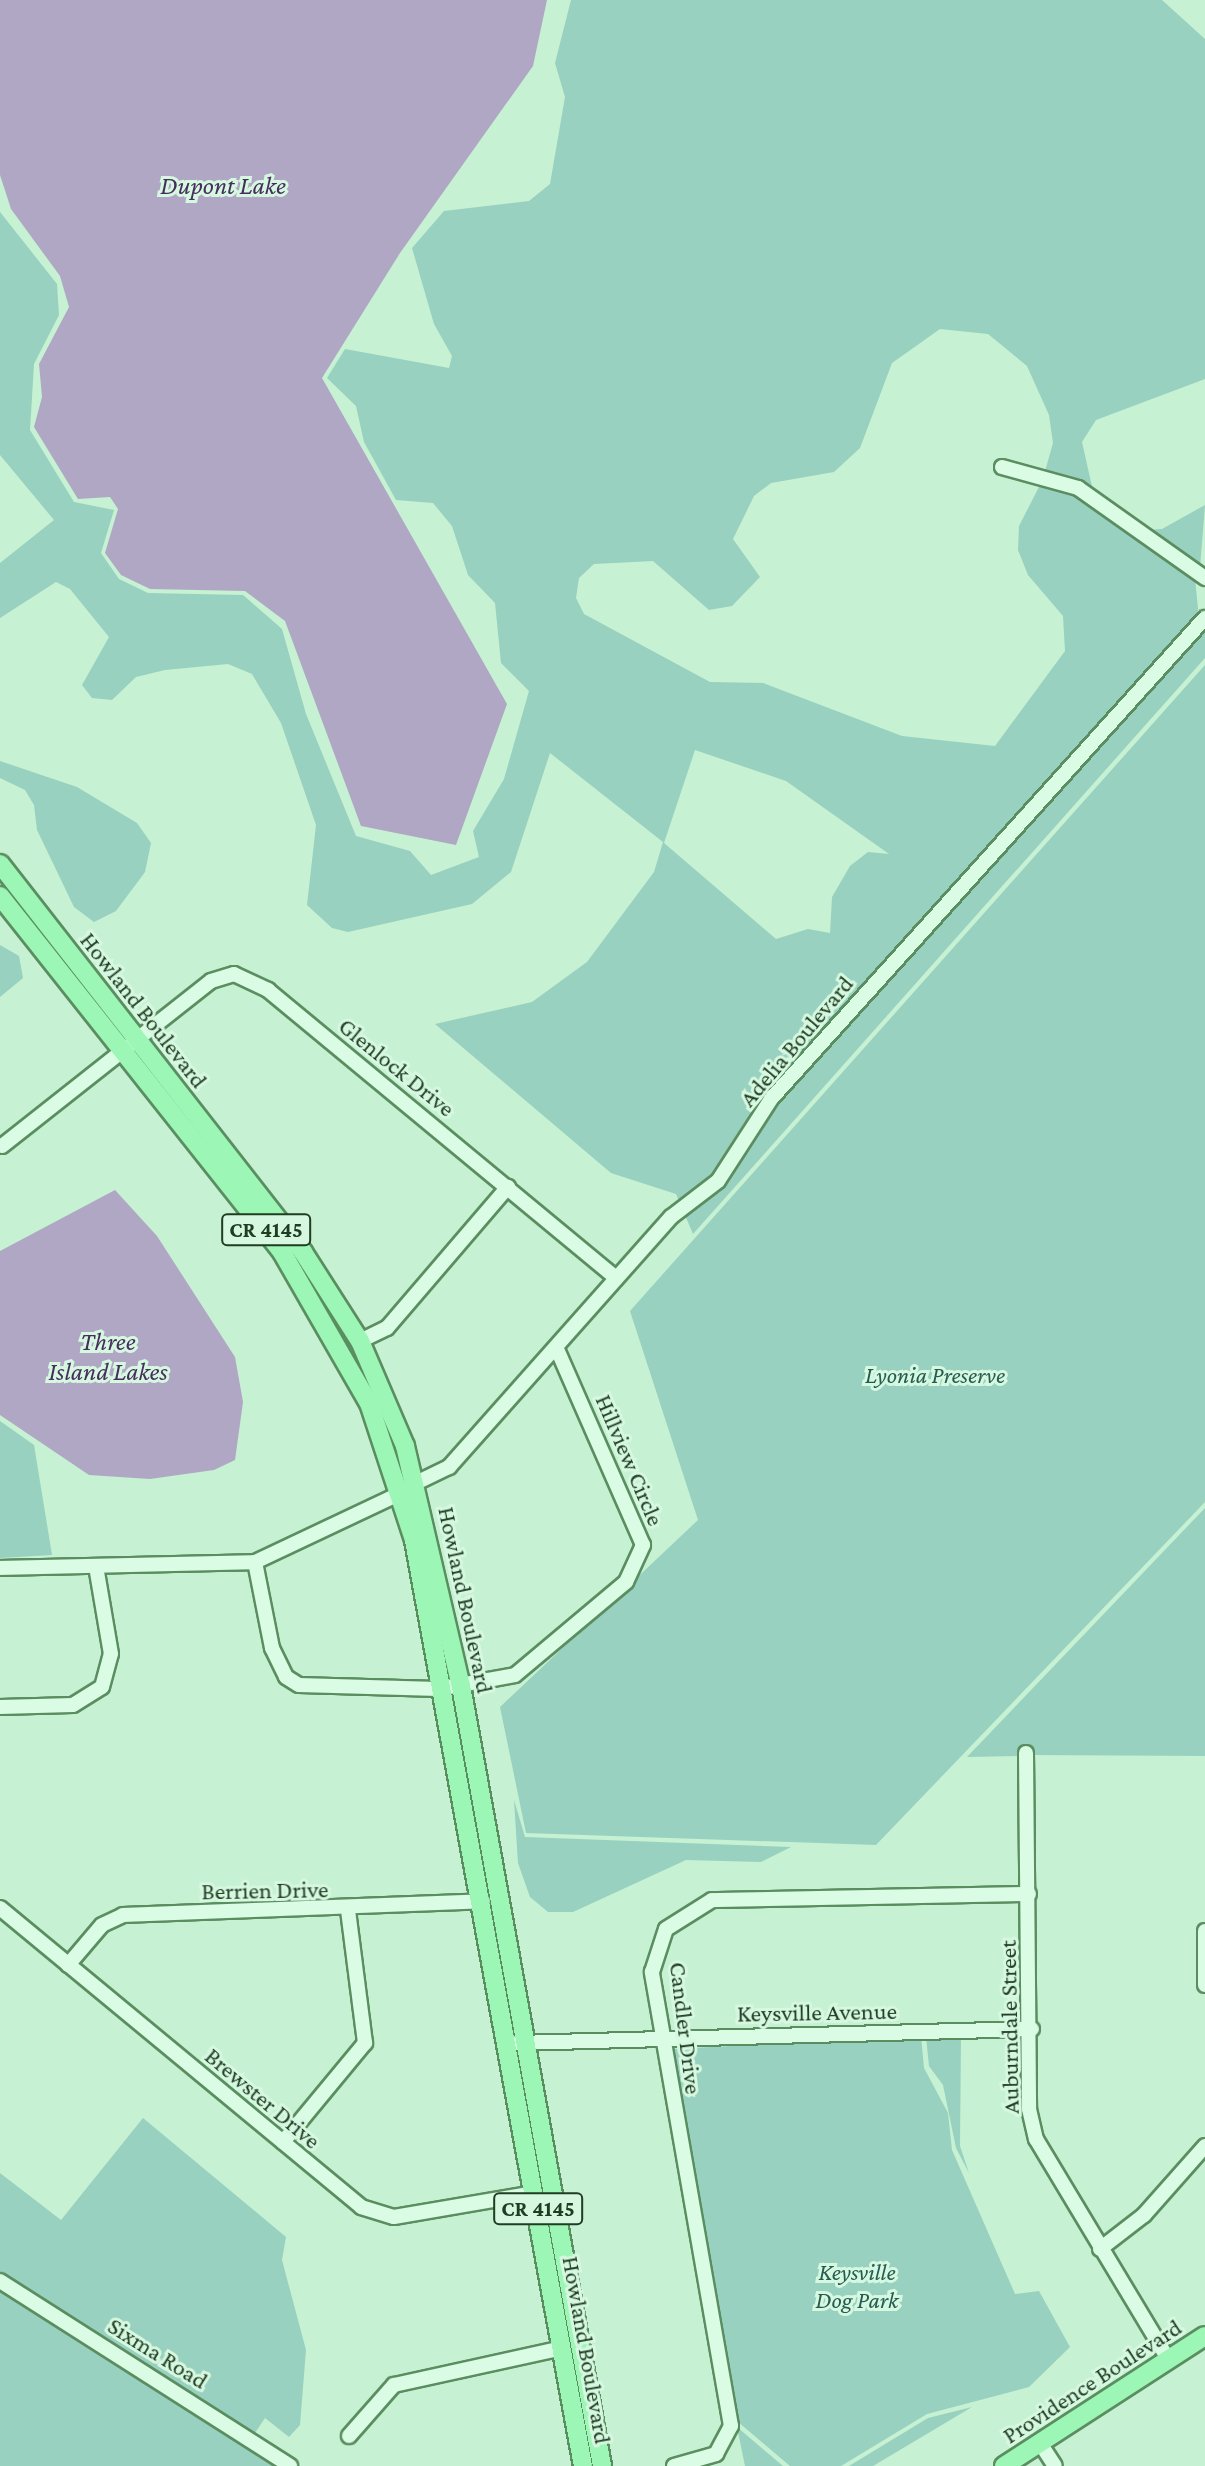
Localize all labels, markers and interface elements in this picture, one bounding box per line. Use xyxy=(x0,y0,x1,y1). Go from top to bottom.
water label: Dupont Lake xyxy=(160,170,286,202)
street label: Howland Boulevard xyxy=(74,926,214,1094)
street label: Adelia Boulevard xyxy=(733,970,859,1112)
street label: Glenlock Drive xyxy=(333,1011,461,1123)
road number: CR 4145 xyxy=(220,1212,312,1248)
water label: Three Island Lakes xyxy=(48,1326,168,1388)
park label: Lyonia Preserve xyxy=(865,1361,1005,1389)
street label: Hillview Circle xyxy=(589,1390,671,1530)
street label: Howland Boulevard xyxy=(432,1504,500,1696)
street label: Berrien Drive xyxy=(201,1874,329,1906)
street label: Auburndale Street xyxy=(993,1940,1025,2114)
street label: Candler Drive xyxy=(664,1960,708,2096)
street label: Keysville Avenue xyxy=(737,1996,897,2028)
street label: Brewster Drive xyxy=(199,2041,327,2155)
road number: CR 4145 xyxy=(492,2191,584,2227)
street label: Howland Boulevard xyxy=(556,2254,618,2446)
park label: Keysville Dog Park xyxy=(816,2258,898,2314)
street label: Sixma Road xyxy=(103,2311,213,2395)
street label: Providence Boulevard xyxy=(997,2312,1187,2450)

